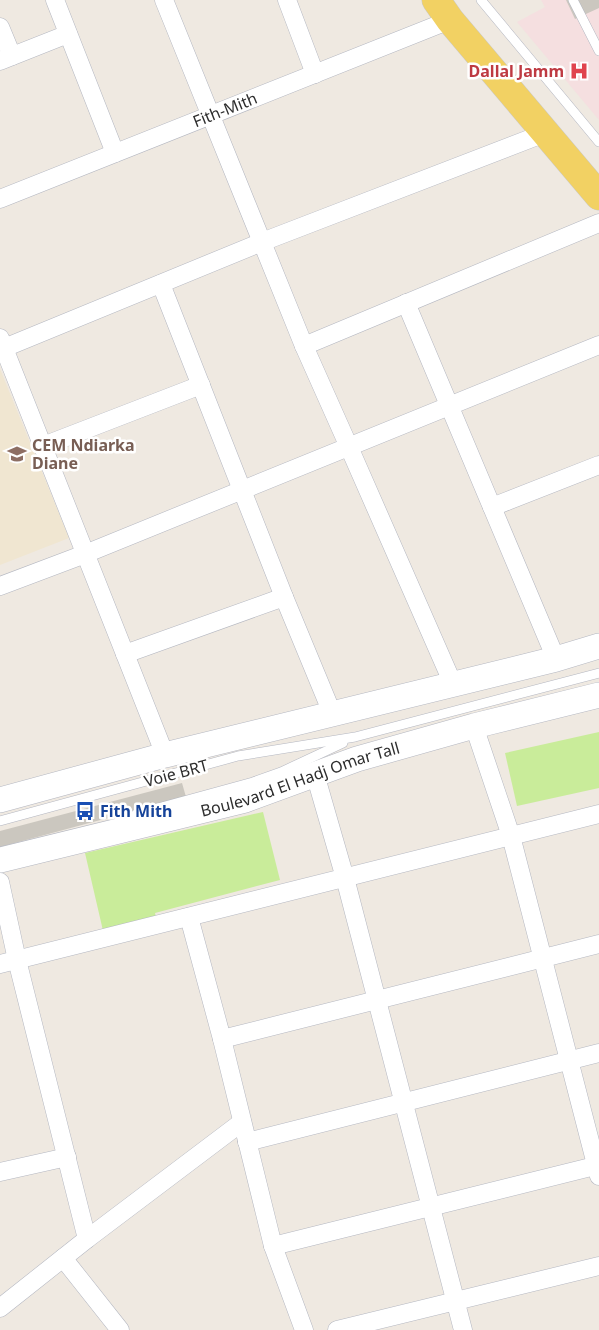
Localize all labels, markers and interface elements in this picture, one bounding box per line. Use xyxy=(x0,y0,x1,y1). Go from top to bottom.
place label: Dallal Jamm xyxy=(469,60,564,82)
hospital icon: Dallal Jamm xyxy=(568,60,590,82)
street label: Fith-Mith xyxy=(189,87,260,132)
place label: CEM Ndiarka Diane xyxy=(32,434,135,474)
school or university icon: CEM Ndiarka Diane xyxy=(6,443,28,465)
street label: Boulevard El Hadj Omar Tall xyxy=(198,737,402,822)
street label: Voie BRT xyxy=(142,754,211,792)
bus stop icon: Fith Mith xyxy=(74,800,96,822)
place label: Fith Mith xyxy=(100,800,172,822)

